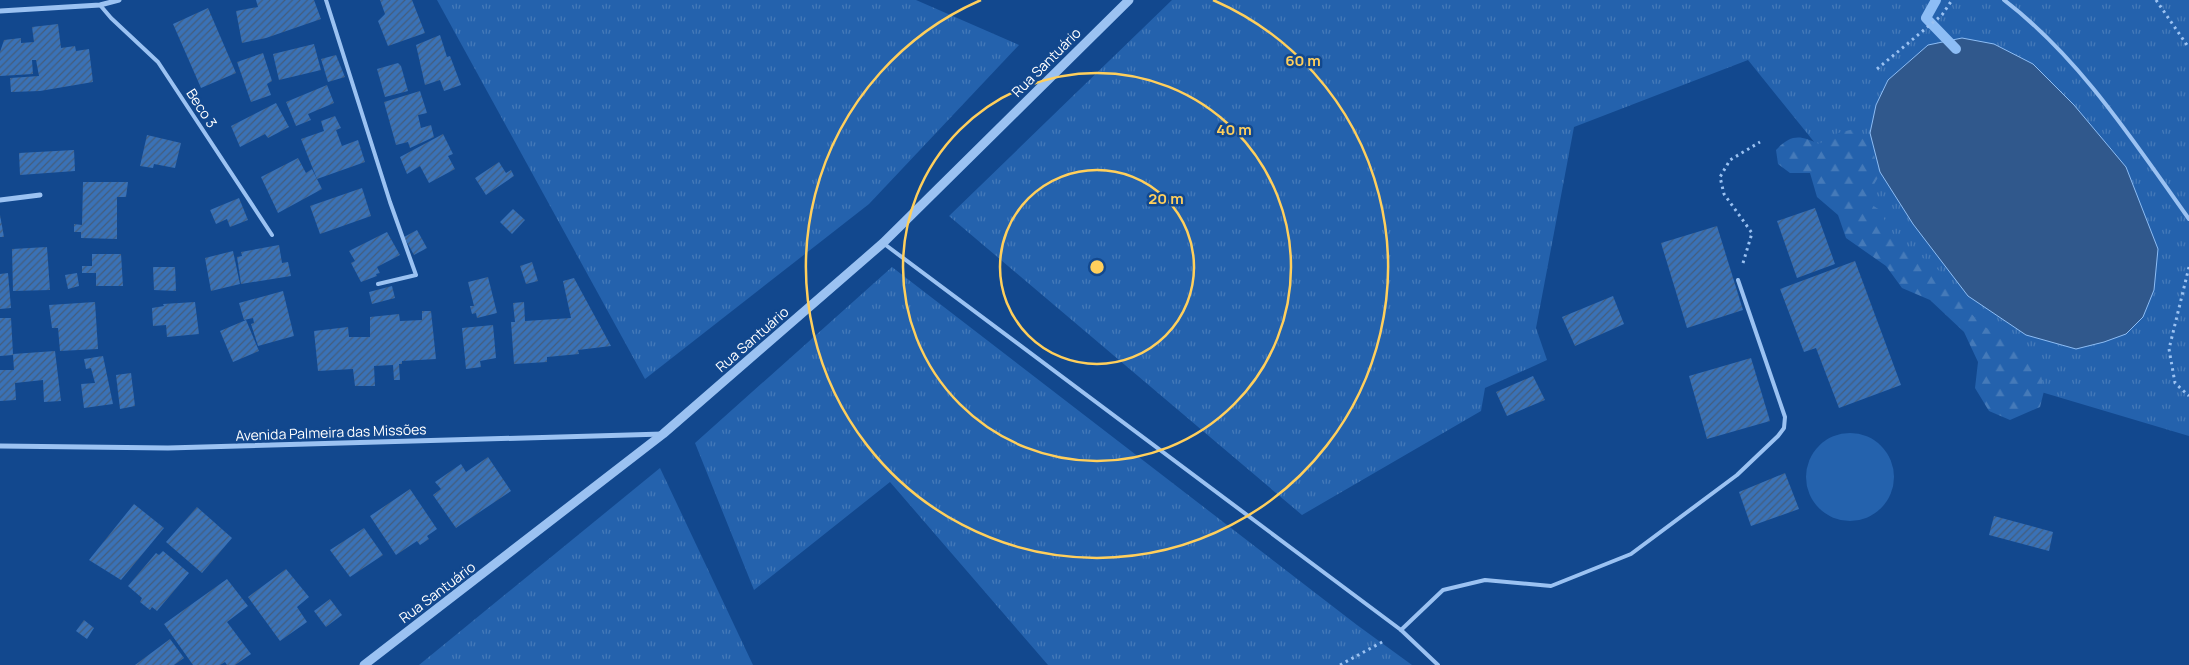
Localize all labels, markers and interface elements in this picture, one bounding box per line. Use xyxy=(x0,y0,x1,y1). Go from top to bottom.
street label: Rua Santuário xyxy=(1007,23,1085,101)
text: 60 m xyxy=(1285,50,1321,71)
street label: Beco 3 xyxy=(182,85,222,131)
text: 40 m xyxy=(1216,119,1252,140)
text: 20 m xyxy=(1148,188,1184,209)
centre of rings xyxy=(1088,258,1106,276)
street label: Rua Santuário xyxy=(712,302,792,376)
street label: Avenida Palmeira das Missões xyxy=(235,419,427,445)
street label: Rua Santuário xyxy=(395,557,479,627)

